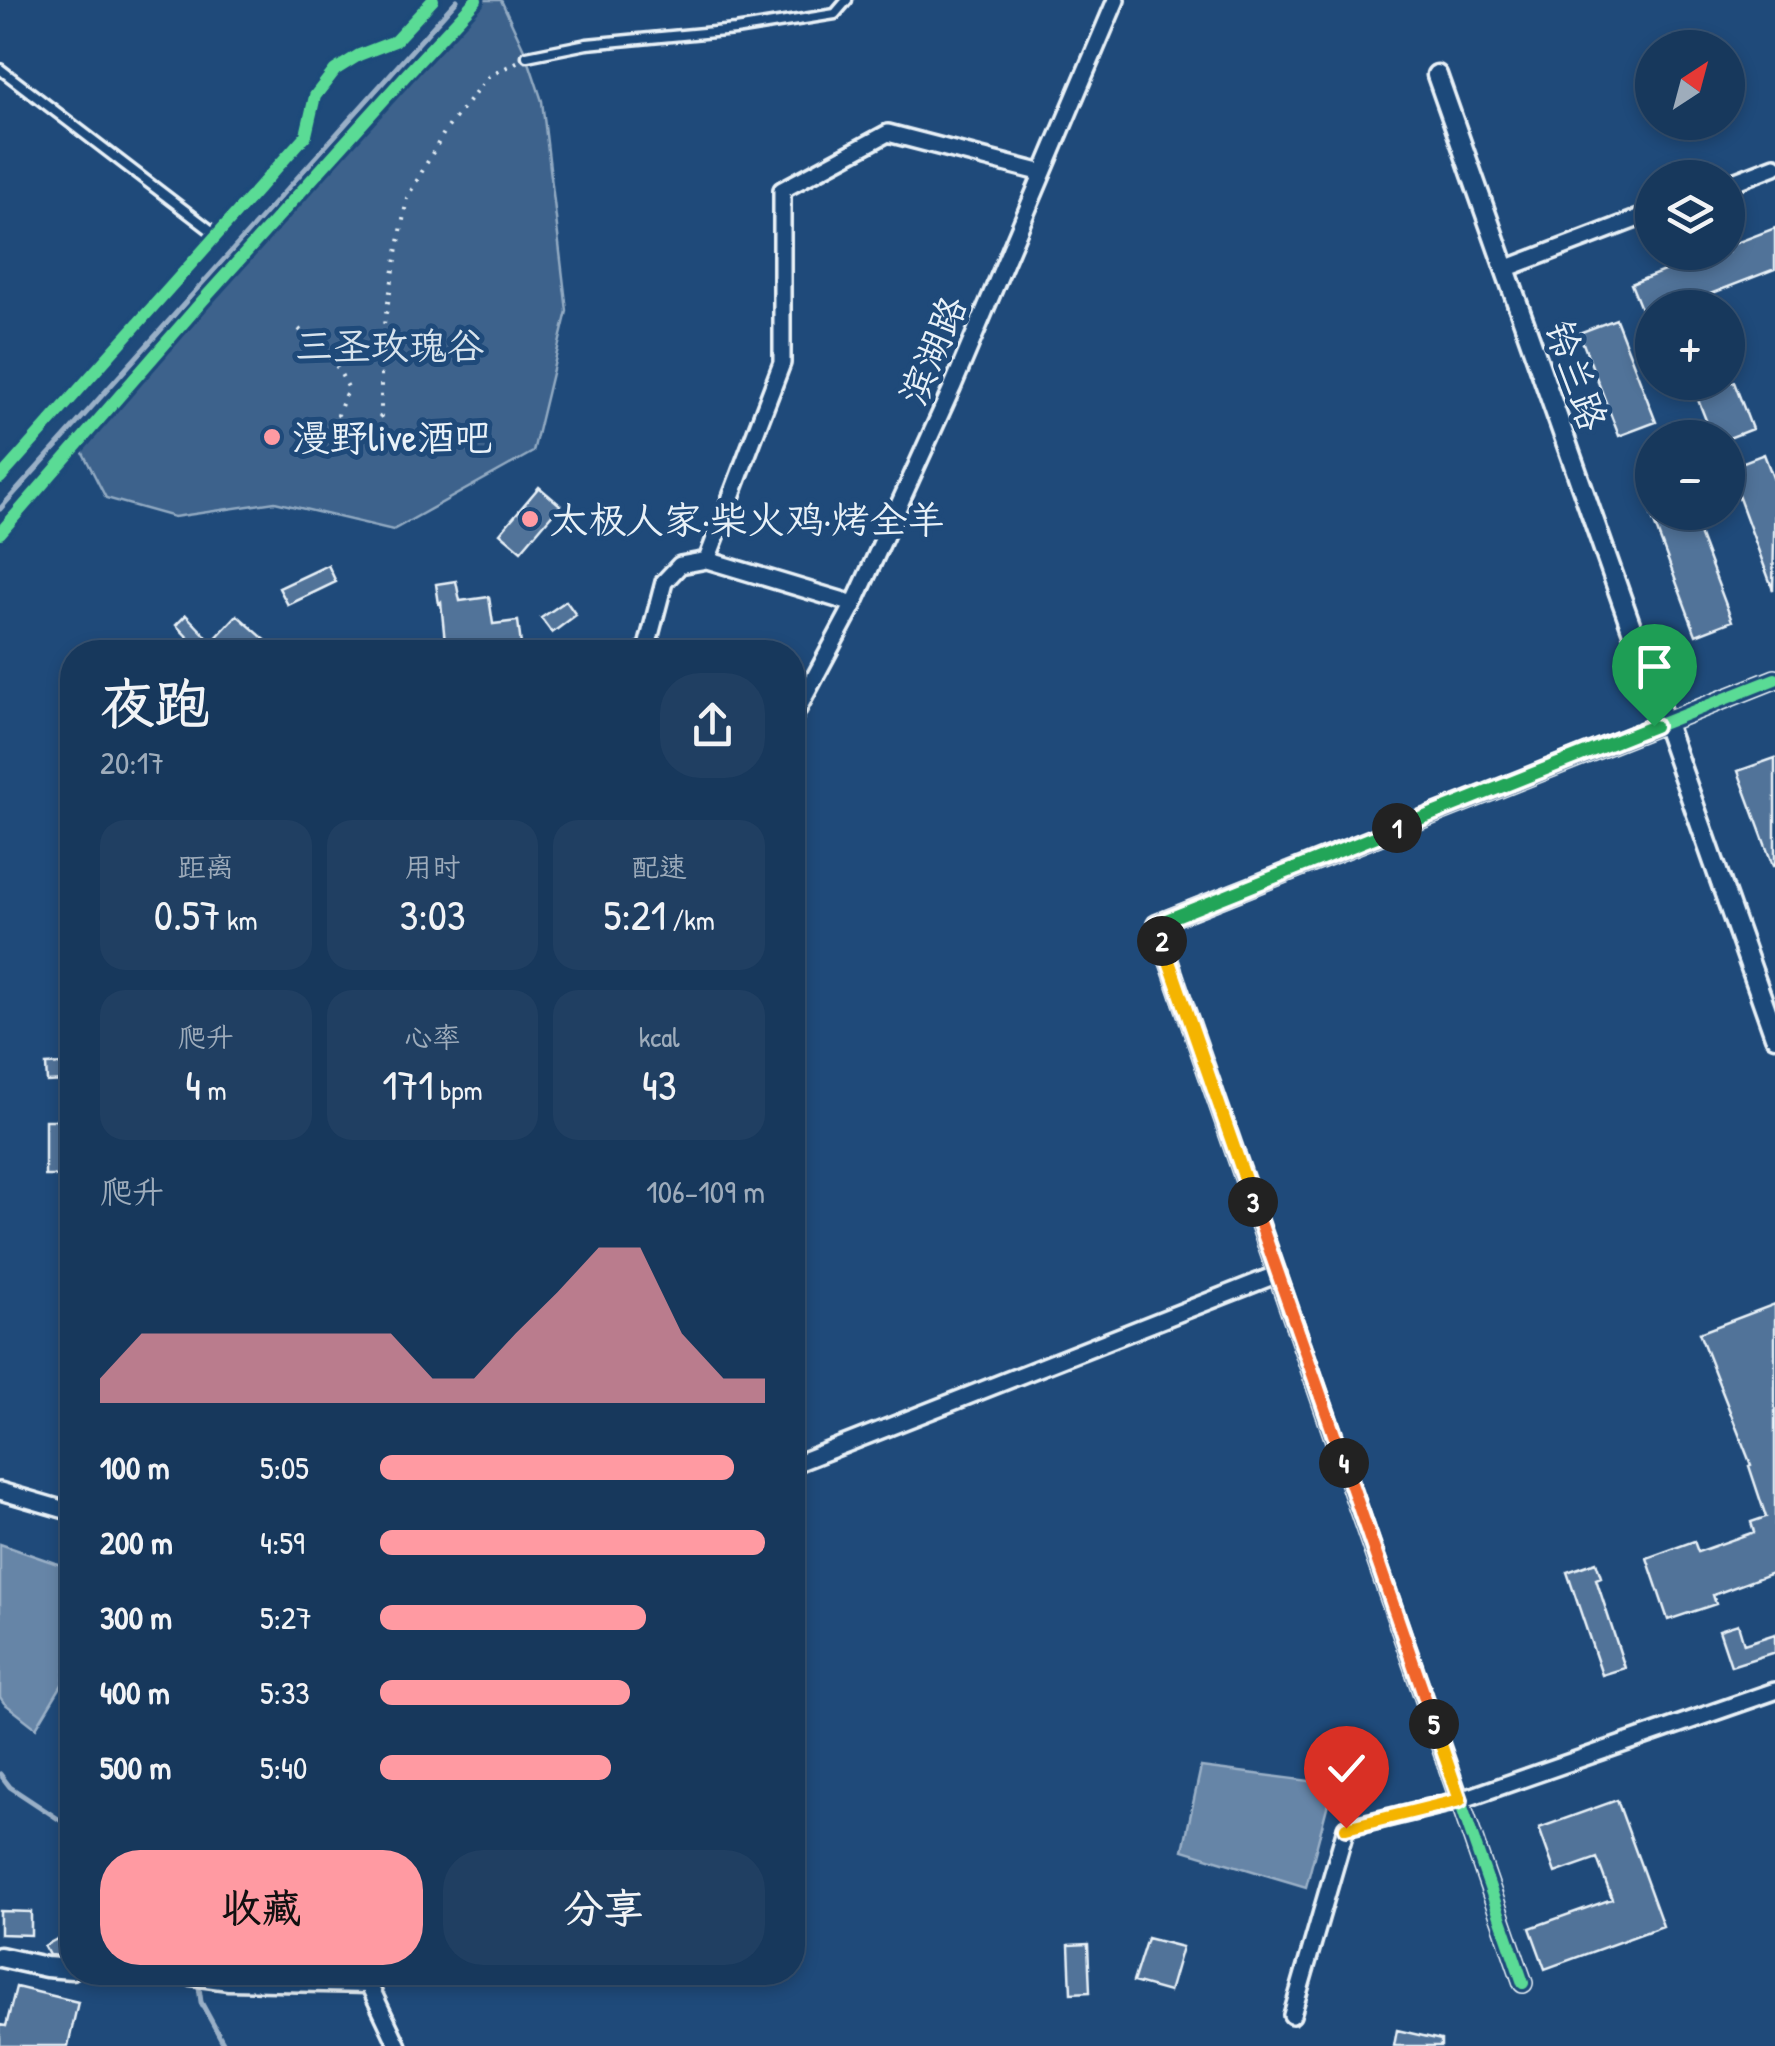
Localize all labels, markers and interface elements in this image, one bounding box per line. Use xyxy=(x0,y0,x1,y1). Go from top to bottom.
north arrow xyxy=(1635,30,1745,140)
map controls xyxy=(1635,30,1745,530)
button: layers xyxy=(1635,160,1745,270)
street label: 滨湖路 xyxy=(886,287,978,413)
button: + xyxy=(1635,290,1745,400)
street label: 铃兰路 xyxy=(1534,313,1620,437)
park label: 三圣玫瑰谷 xyxy=(295,319,485,371)
place label: 漫野live酒吧 xyxy=(292,411,493,463)
button: − xyxy=(1635,420,1745,530)
marker: 漫野live酒吧 xyxy=(261,426,283,448)
place label: 太极人家·柴火鸡·烤全羊 xyxy=(550,493,945,545)
marker: 太极人家·柴火鸡·烤全羊 xyxy=(519,508,541,530)
pin xyxy=(1612,624,1697,727)
icon: arrive xyxy=(1627,639,1682,694)
text: 夜跑 xyxy=(100,666,210,740)
button: share xyxy=(660,673,765,778)
text: 20:17 xyxy=(100,741,164,784)
pin: 1 xyxy=(1372,803,1422,853)
text: 1 xyxy=(1392,809,1402,847)
text: 距离 xyxy=(178,848,234,886)
text: 用时 xyxy=(404,848,461,886)
text: 配速 xyxy=(631,848,687,886)
text: 0.57 xyxy=(154,886,220,943)
text: 3:03 xyxy=(399,886,466,943)
text: 5:21 xyxy=(603,886,666,943)
text: km xyxy=(220,901,258,939)
text: /km xyxy=(666,901,715,939)
pin: 2 xyxy=(1137,916,1187,966)
text: 2 xyxy=(1155,922,1169,960)
text: 爬升 xyxy=(178,1018,234,1056)
text: 心率 xyxy=(404,1018,461,1056)
text: kcal xyxy=(639,1018,680,1056)
text: 4 xyxy=(185,1056,201,1113)
text: 171 xyxy=(382,1056,434,1113)
text: 43 xyxy=(642,1056,676,1113)
text: m xyxy=(201,1071,226,1109)
text: bpm xyxy=(434,1071,483,1109)
text: 爬升 xyxy=(100,1170,164,1213)
text: 106–109 m xyxy=(646,1170,765,1213)
pin: 3 xyxy=(1228,1177,1278,1227)
text: 3 xyxy=(1247,1183,1259,1221)
pin: 4 xyxy=(1319,1438,1369,1488)
text: 4 xyxy=(1339,1444,1349,1482)
text: 100 m xyxy=(100,1446,169,1489)
text: 5:05 xyxy=(260,1446,309,1489)
text: 200 m xyxy=(100,1521,173,1564)
text: 4:59 xyxy=(260,1521,305,1564)
text: 300 m xyxy=(100,1596,172,1639)
text: 5:27 xyxy=(260,1596,312,1639)
text: 400 m xyxy=(100,1671,170,1714)
text: 5:33 xyxy=(260,1671,310,1714)
pin: 5 xyxy=(1409,1699,1459,1749)
text: 5 xyxy=(1428,1705,1440,1743)
pin xyxy=(1304,1726,1389,1829)
icon: check xyxy=(1319,1741,1374,1796)
text: 500 m xyxy=(100,1746,171,1789)
text: 5:40 xyxy=(260,1746,307,1789)
button: 收藏 xyxy=(100,1850,423,1965)
button: 分享 xyxy=(443,1850,765,1965)

